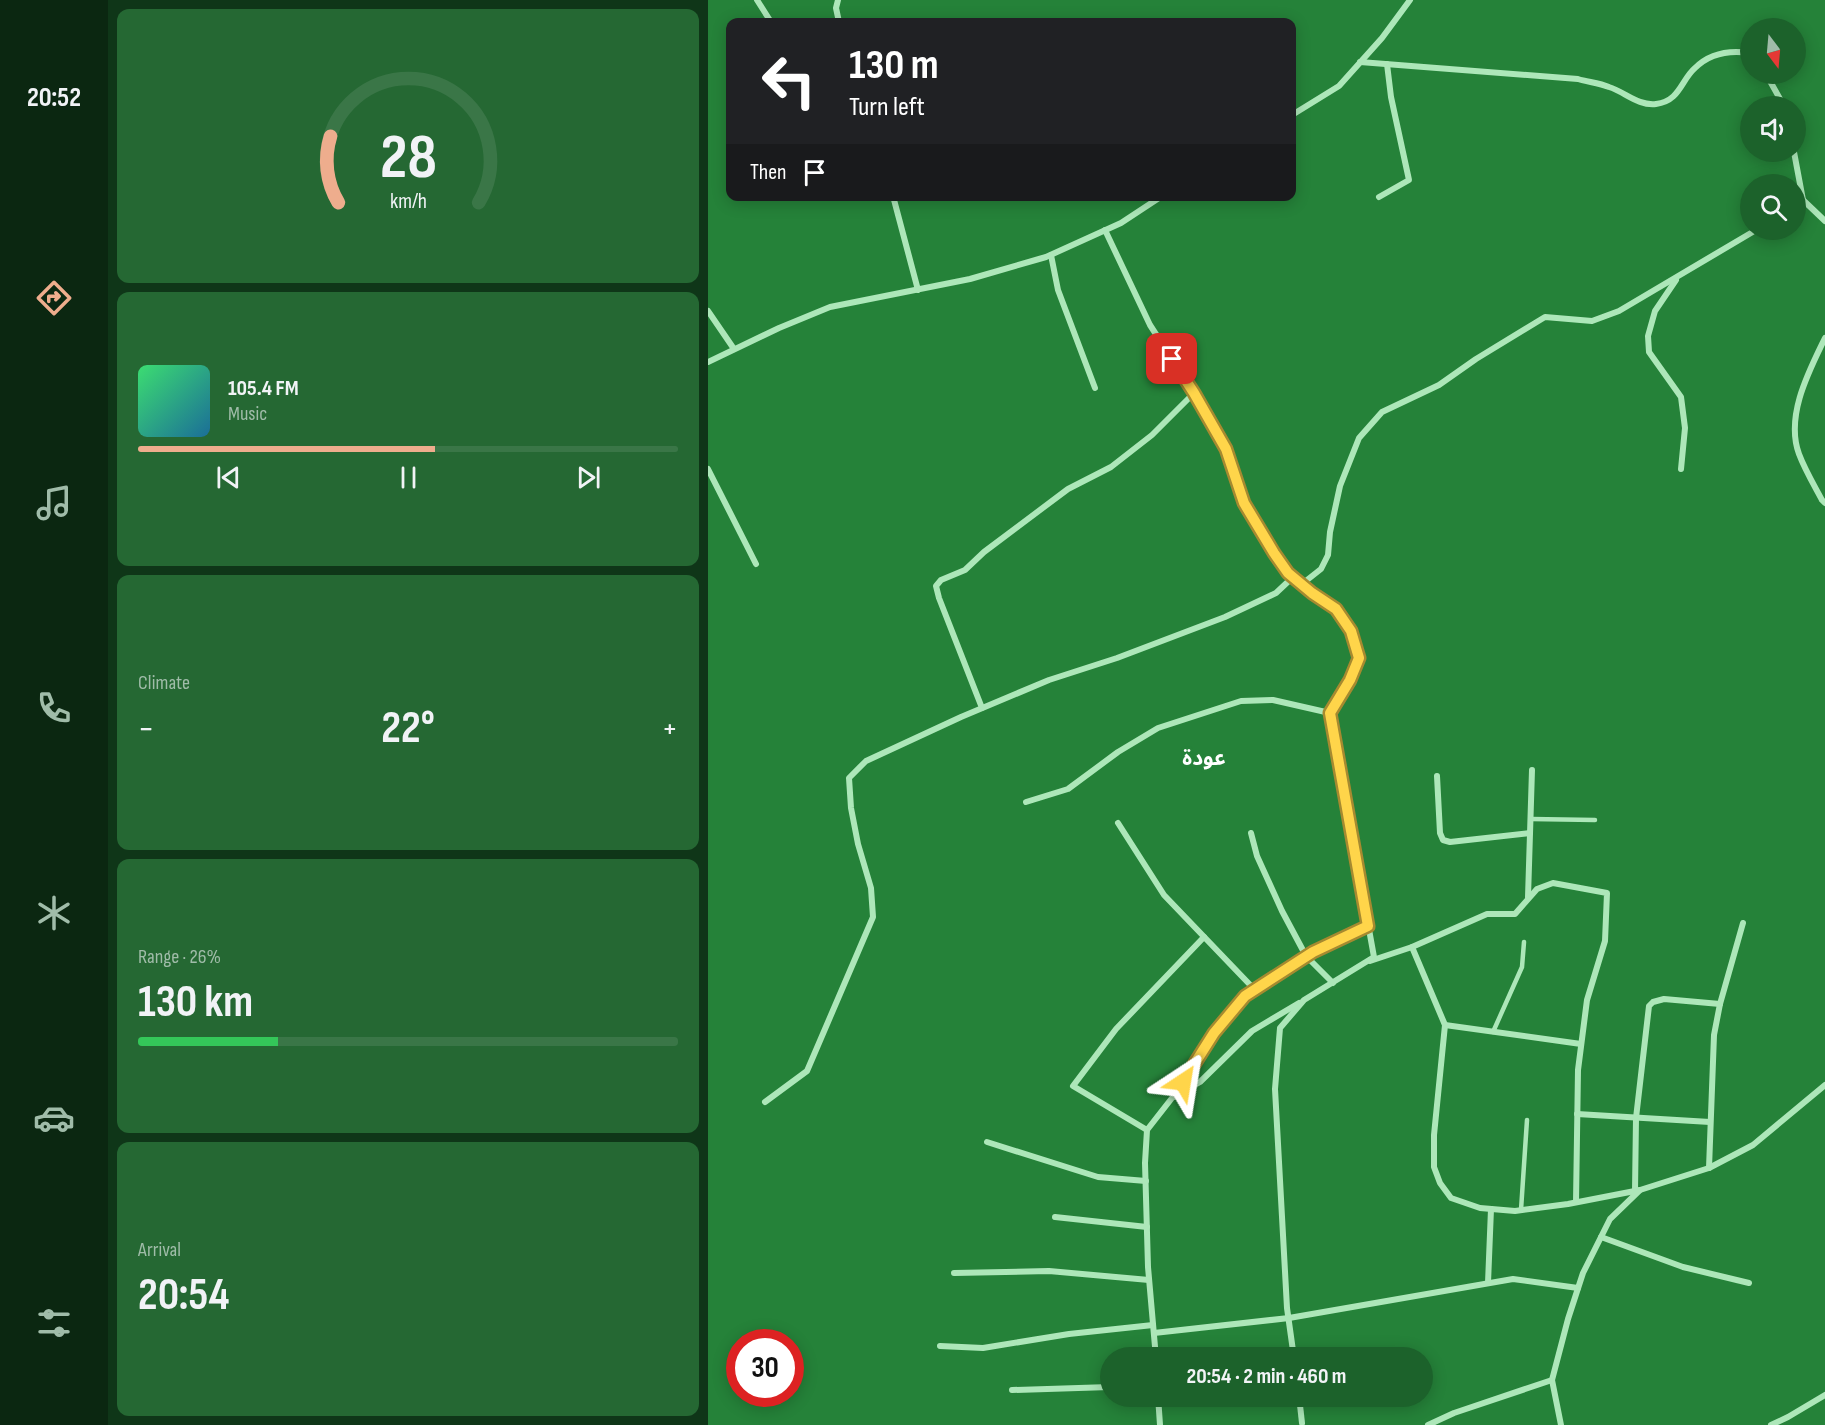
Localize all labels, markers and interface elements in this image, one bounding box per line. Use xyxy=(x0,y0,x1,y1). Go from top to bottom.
north arrow xyxy=(1740,18,1806,84)
map controls xyxy=(1740,18,1806,240)
text: 130 m xyxy=(849,40,939,91)
icon: left xyxy=(750,42,828,120)
text: 20:52 xyxy=(27,82,81,114)
text: Turn left xyxy=(849,91,925,123)
button: sound xyxy=(1740,96,1806,162)
text: 28 xyxy=(380,121,436,196)
icon: arrive xyxy=(798,156,831,189)
text: Then xyxy=(750,159,786,186)
button: search xyxy=(1740,174,1806,240)
text: km/h xyxy=(389,189,427,214)
icon: directions xyxy=(33,277,75,319)
pin xyxy=(1146,333,1197,384)
icon: arrive xyxy=(1155,342,1188,375)
text: 105.4 FM xyxy=(228,375,299,402)
text: Music xyxy=(228,402,267,426)
icon: previous xyxy=(212,461,245,494)
icon: pause xyxy=(392,461,425,494)
icon: next xyxy=(572,461,605,494)
icon: music xyxy=(33,482,75,524)
text: Climate xyxy=(138,671,190,695)
icon: phone xyxy=(33,687,75,729)
text: 22° xyxy=(381,701,435,756)
text: − xyxy=(138,709,154,749)
text: + xyxy=(662,709,678,749)
district label: عودة xyxy=(1182,746,1226,771)
icon: climate xyxy=(33,892,75,934)
text: Range · 26% xyxy=(138,945,221,969)
text: 130 km xyxy=(138,975,253,1030)
position arrow xyxy=(1151,1050,1215,1114)
icon: car xyxy=(33,1097,75,1139)
text: Arrival xyxy=(138,1238,181,1262)
text: 20:54 xyxy=(138,1268,229,1323)
icon: filters xyxy=(33,1302,75,1344)
speed limit sign: 30 xyxy=(726,1329,804,1407)
text: 20:54 · 2 min · 460 m xyxy=(1187,1363,1346,1390)

